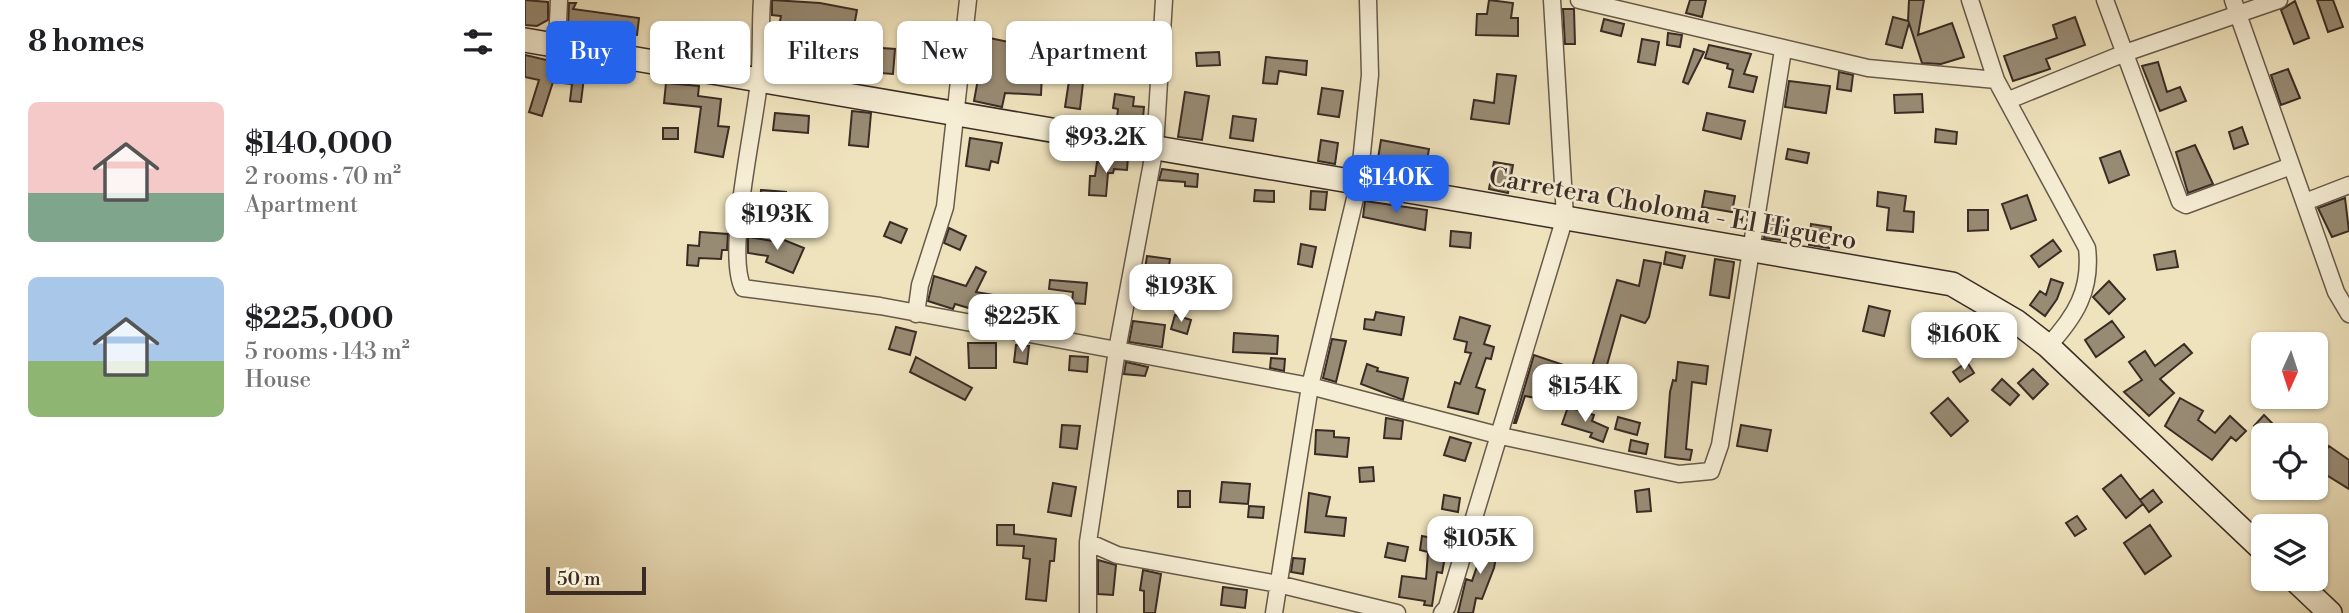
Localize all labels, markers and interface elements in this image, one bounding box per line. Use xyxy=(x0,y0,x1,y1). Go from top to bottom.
chip: Buy xyxy=(546,21,636,84)
chip: Rent xyxy=(650,21,750,84)
chip: Filters xyxy=(764,21,883,84)
chip: New xyxy=(897,21,992,84)
chip: Apartment xyxy=(1006,21,1172,84)
text: 8 homes xyxy=(28,23,144,61)
icon: filters xyxy=(459,23,497,61)
pin: $93.2K xyxy=(1049,116,1163,175)
text: $93.2K xyxy=(1065,124,1147,152)
text: $140,000 xyxy=(245,125,392,163)
icon: home xyxy=(84,130,168,214)
pin: $140K xyxy=(1347,156,1445,215)
street label: Carretera Choloma - El Higuero xyxy=(1486,161,1859,257)
text: 2 rooms · 70 m² xyxy=(245,163,401,191)
text: $140K xyxy=(1359,164,1433,192)
text: Apartment xyxy=(245,191,358,219)
pin: $193K xyxy=(728,192,826,252)
text: $193K xyxy=(741,201,813,229)
pin: $193K xyxy=(1132,264,1230,324)
text: $193K xyxy=(1145,273,1217,301)
pin: $225K xyxy=(973,294,1071,354)
text: $225,000 xyxy=(245,300,394,338)
text: $225K xyxy=(984,303,1060,331)
icon: home xyxy=(84,305,168,389)
pin: $160K xyxy=(1915,312,2013,372)
text: $160K xyxy=(1927,321,2001,349)
north arrow xyxy=(2251,332,2327,410)
map controls xyxy=(2251,332,2328,591)
text: 5 rooms · 143 m² xyxy=(245,338,410,366)
pin: $154K xyxy=(1536,364,1634,424)
text: House xyxy=(245,366,311,394)
text: $154K xyxy=(1548,373,1622,401)
button: locate xyxy=(2251,423,2328,500)
button: layers xyxy=(2251,514,2328,591)
pin: $105K xyxy=(1431,516,1529,576)
text: $105K xyxy=(1443,525,1517,553)
scale bar xyxy=(546,564,646,596)
text: 50 m xyxy=(557,567,601,591)

